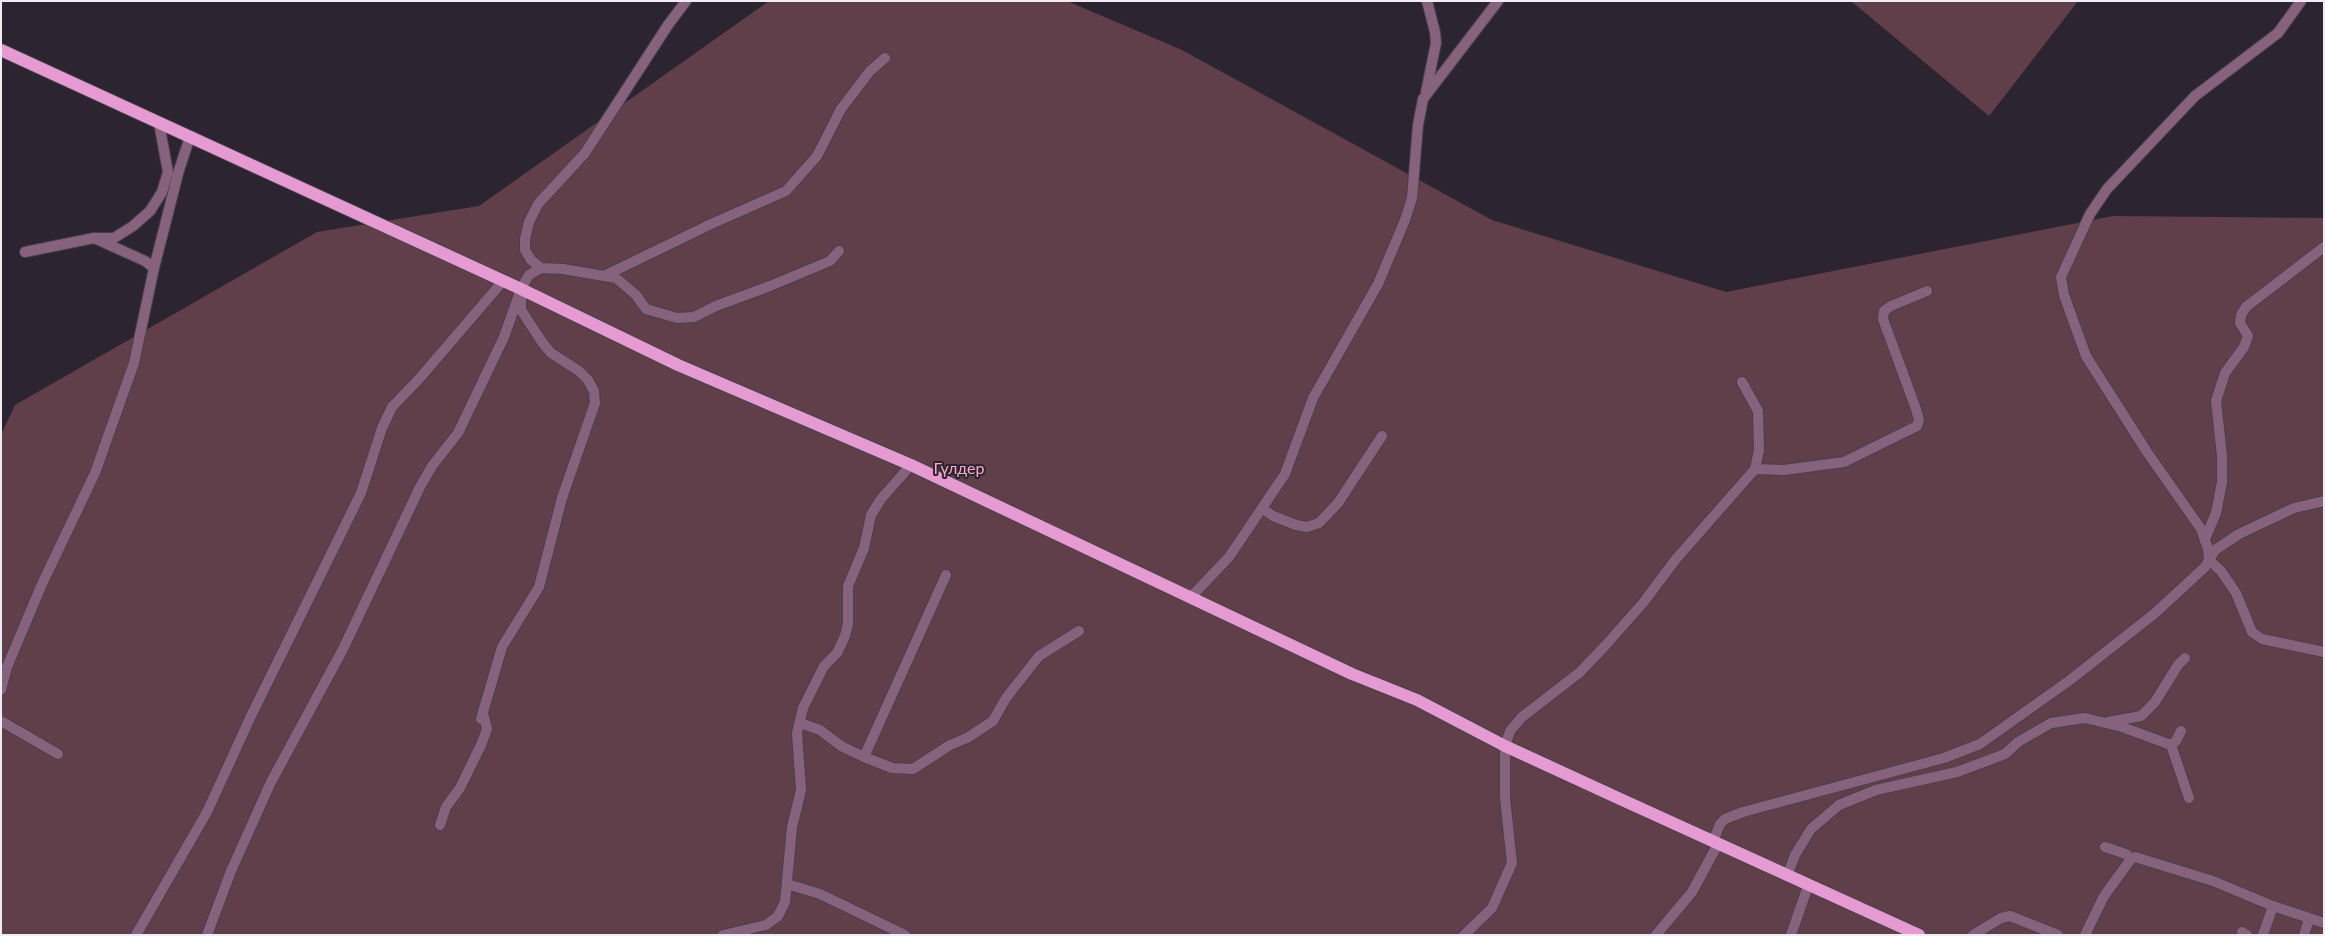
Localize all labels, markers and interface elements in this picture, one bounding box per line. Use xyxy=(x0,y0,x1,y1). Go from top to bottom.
park label: Гүлдер xyxy=(933,459,985,479)

